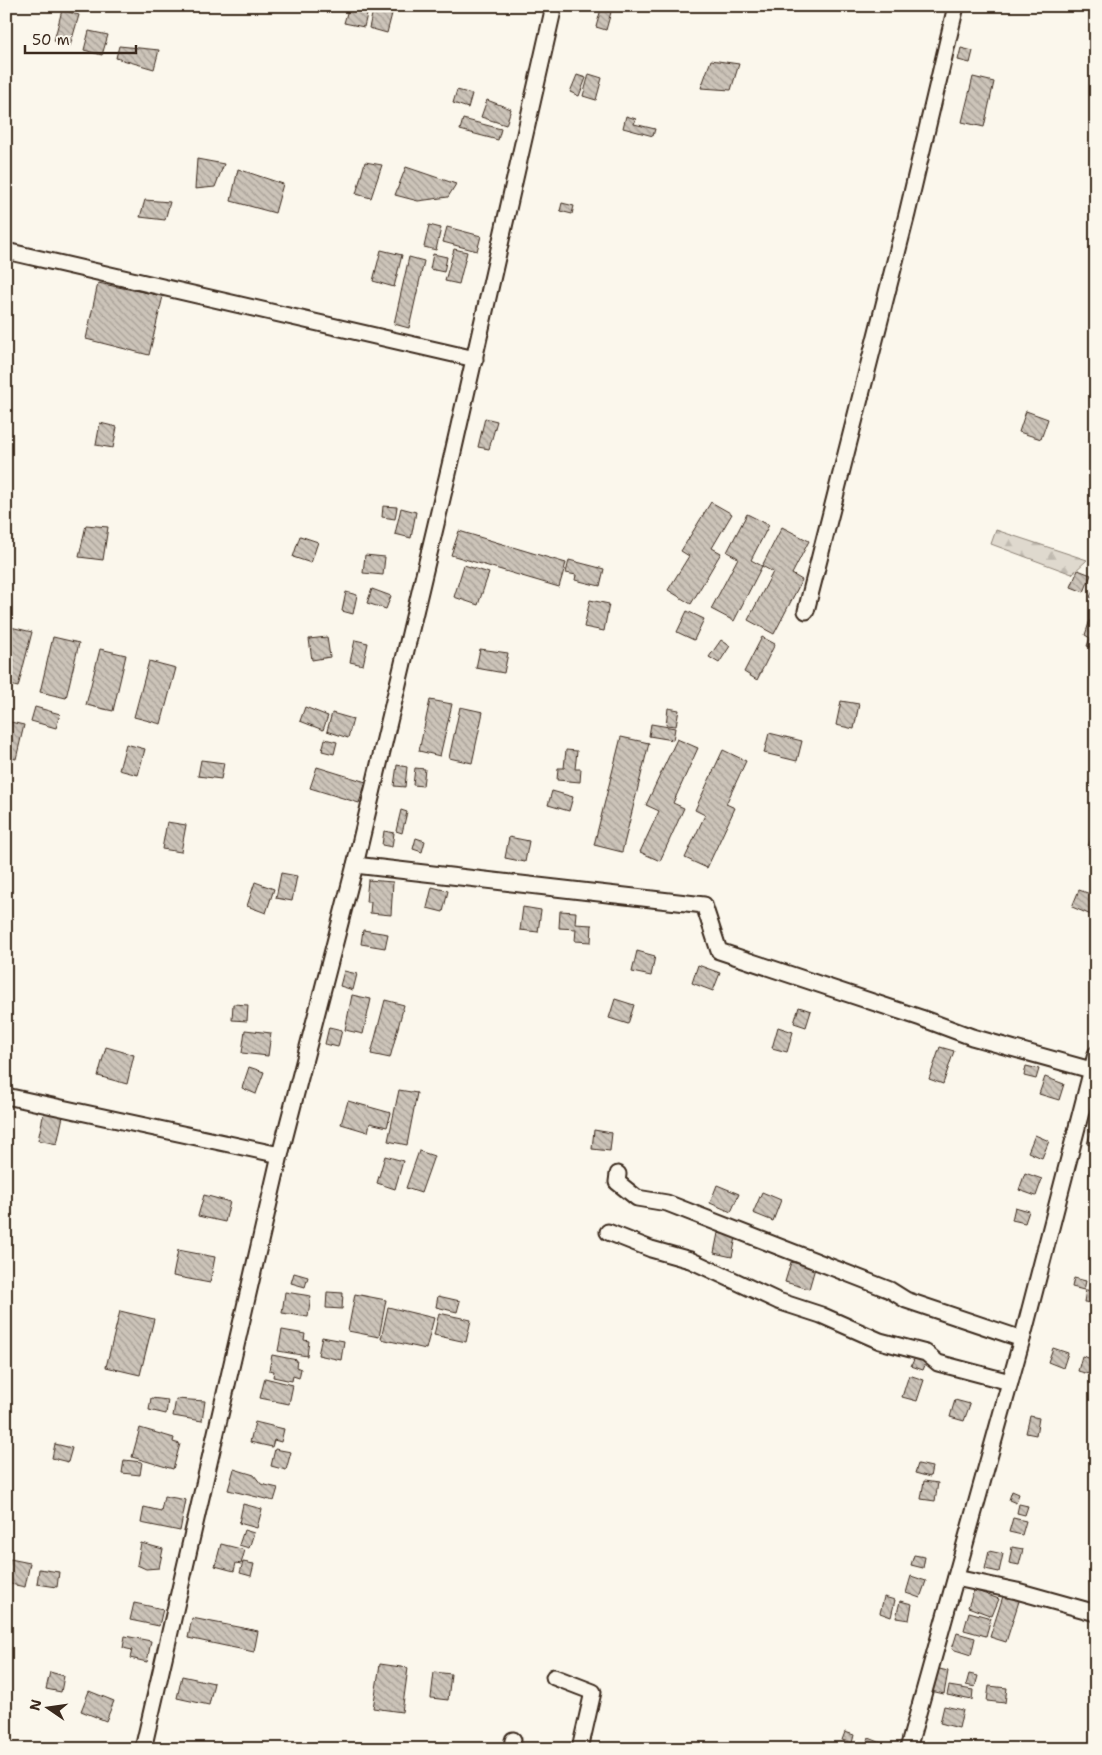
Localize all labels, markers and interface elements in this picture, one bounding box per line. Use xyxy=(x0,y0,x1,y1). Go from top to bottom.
scale bar xyxy=(25,22,136,54)
text: 50 m xyxy=(32,30,70,50)
north arrow xyxy=(22,1682,72,1732)
text: N xyxy=(25,1698,45,1713)

